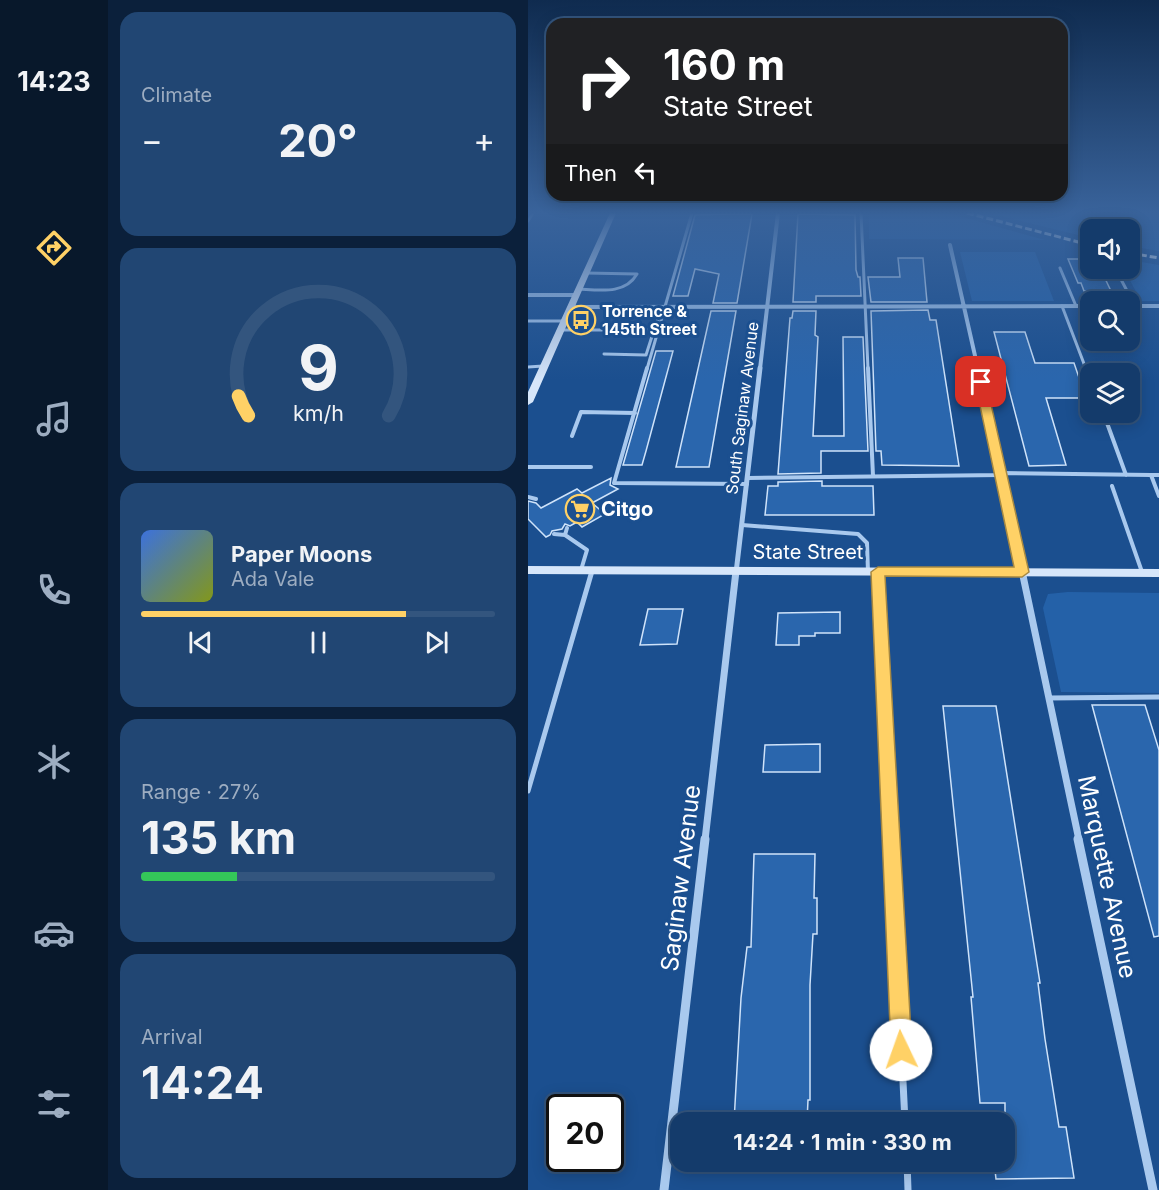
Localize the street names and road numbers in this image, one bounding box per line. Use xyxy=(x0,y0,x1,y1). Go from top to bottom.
street label: South Saginaw Avenue xyxy=(721,321,763,495)
street label: State Street xyxy=(753,540,864,564)
street label: Marquette Avenue xyxy=(1072,773,1143,981)
street label: Saginaw Avenue xyxy=(655,783,706,973)

